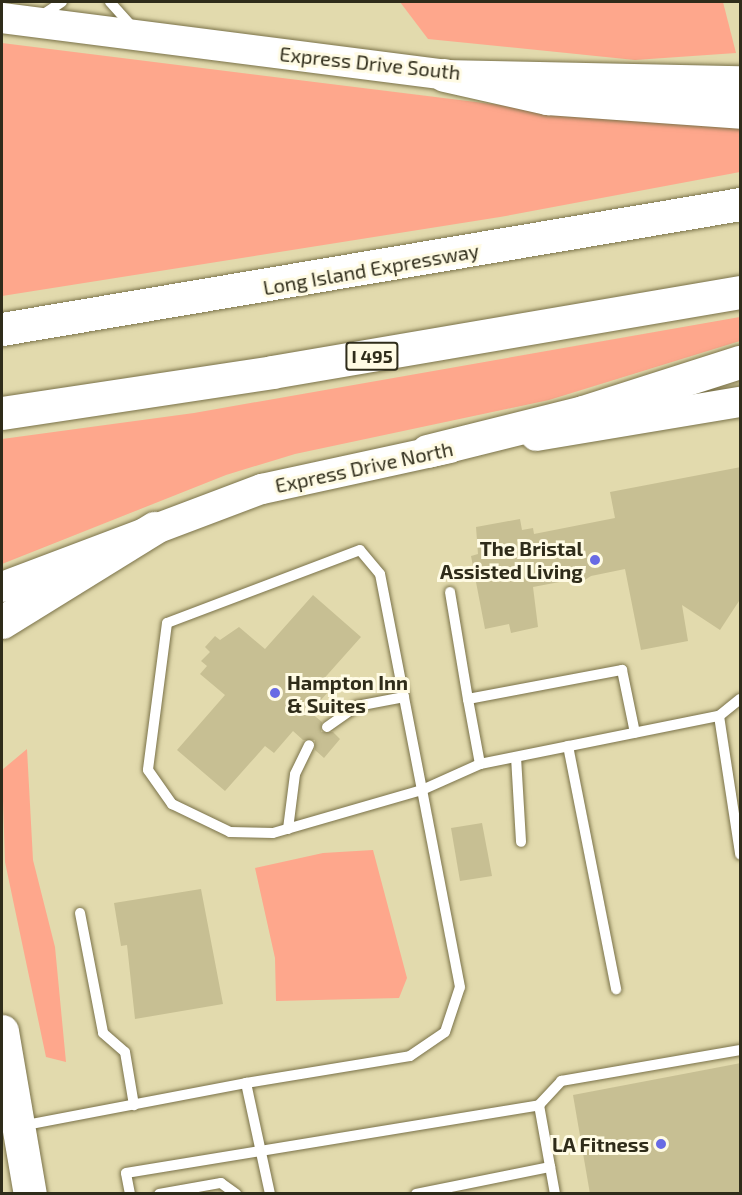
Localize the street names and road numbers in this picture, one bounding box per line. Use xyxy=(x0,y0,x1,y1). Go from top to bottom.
street label: Express Drive South xyxy=(278,42,462,84)
street label: Long Island Expressway xyxy=(261,238,481,300)
road number: I 495 xyxy=(345,341,399,371)
street label: Express Drive North xyxy=(273,436,455,498)

